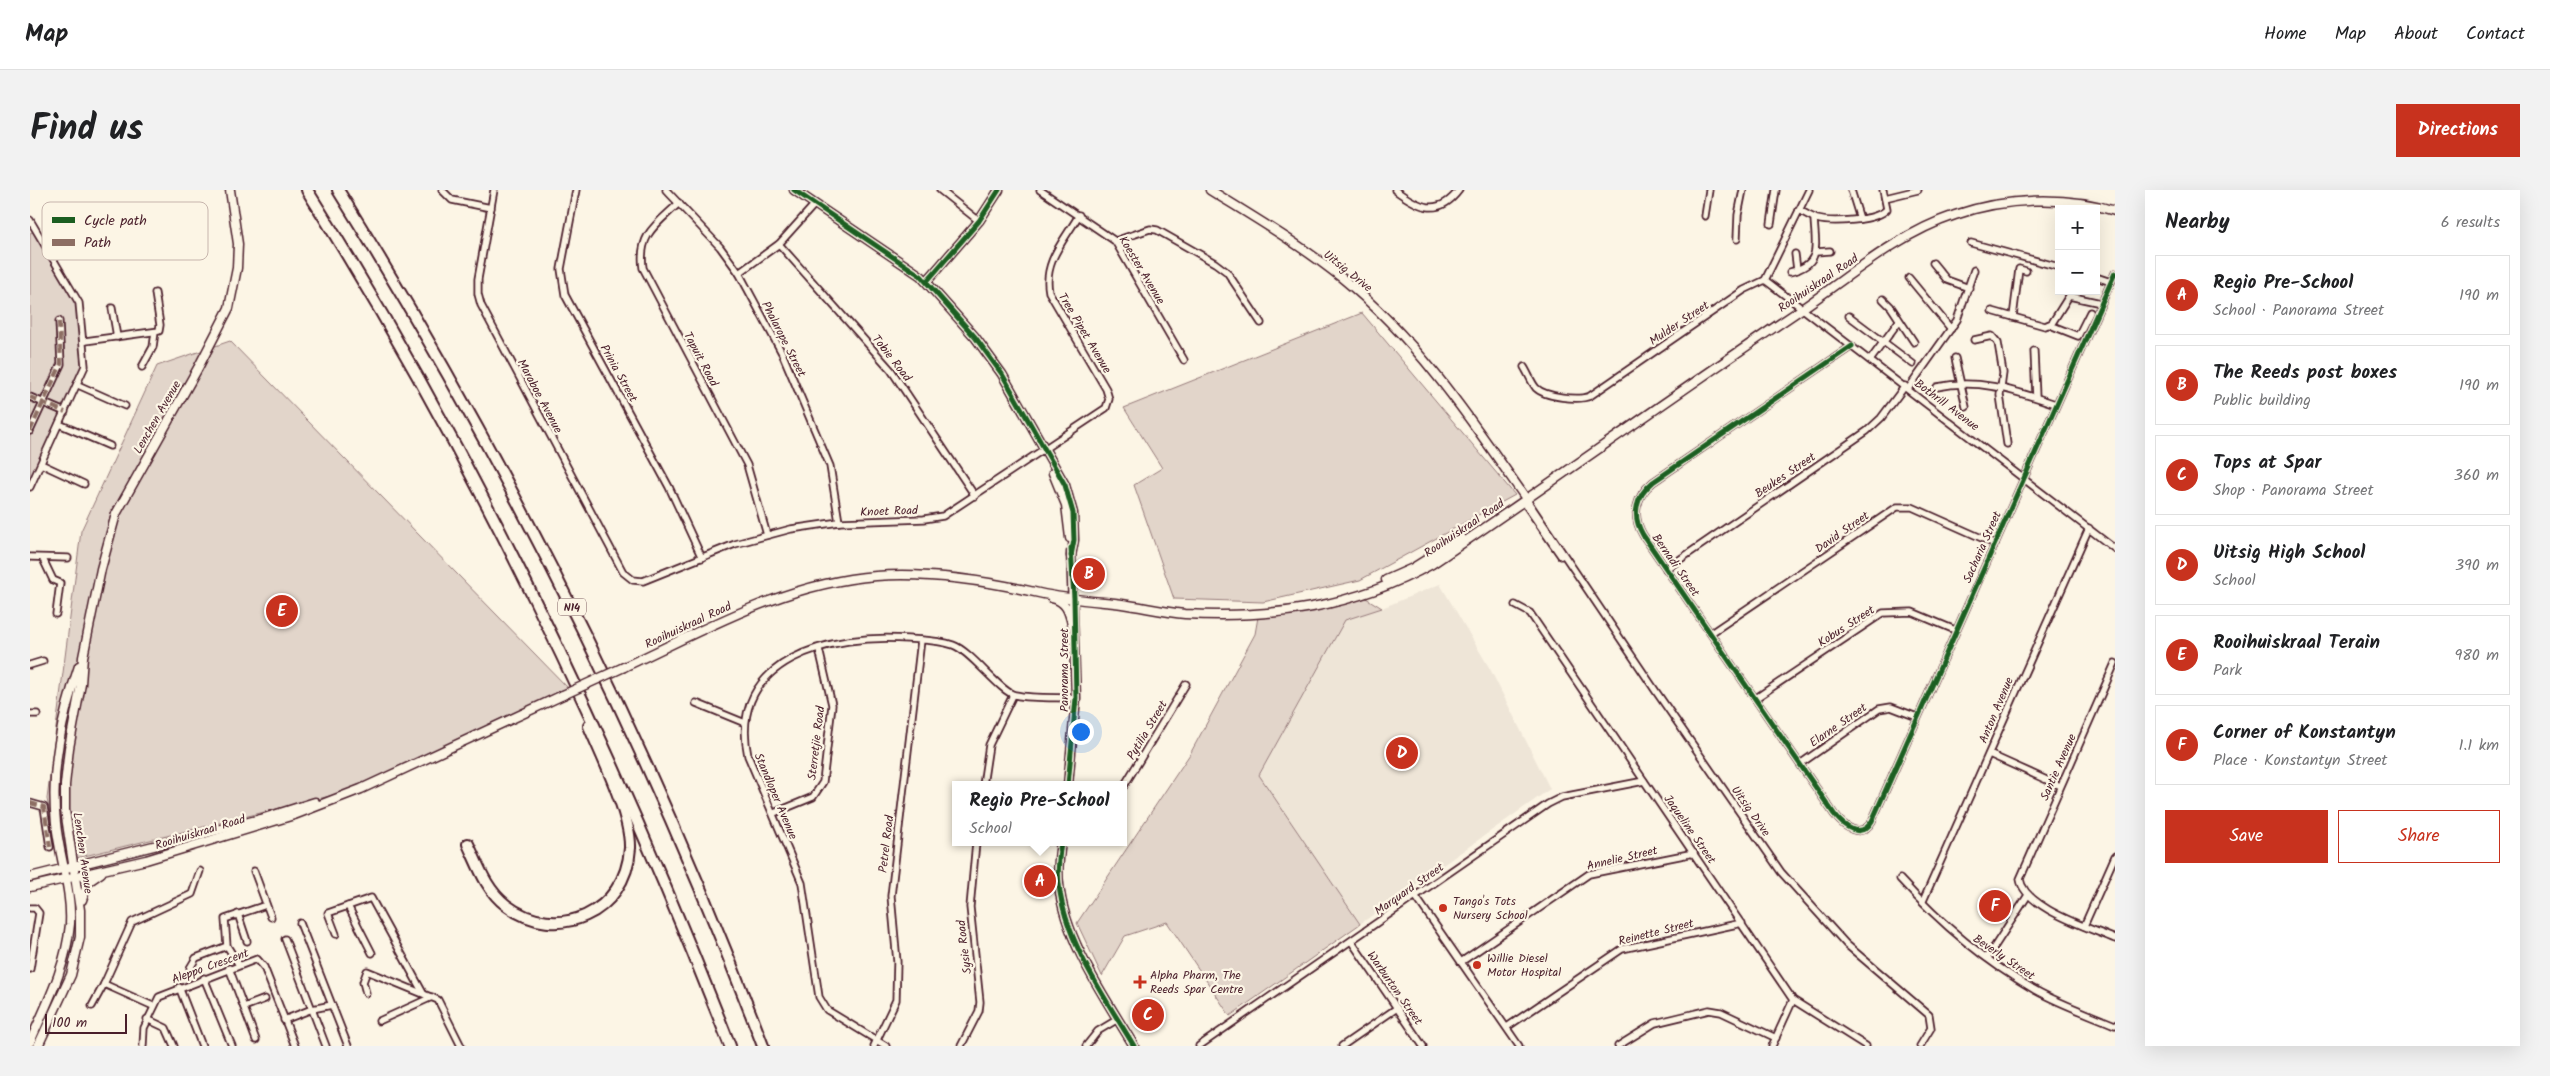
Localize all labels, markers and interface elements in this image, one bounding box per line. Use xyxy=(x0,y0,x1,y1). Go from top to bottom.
text: Map xyxy=(25,15,68,54)
text: Home xyxy=(2264,20,2307,49)
text: Map xyxy=(2335,20,2366,49)
text: About xyxy=(2394,20,2438,49)
text: Contact xyxy=(2466,20,2525,49)
text: Find us xyxy=(30,102,143,158)
button: Directions xyxy=(2396,104,2520,157)
legend xyxy=(42,202,208,260)
map controls xyxy=(2055,205,2100,295)
button: + xyxy=(2055,205,2100,250)
text: Nearby xyxy=(2165,206,2230,239)
text: Cycle path xyxy=(84,210,147,232)
text: 6 results xyxy=(2441,210,2500,235)
text: Path xyxy=(84,232,111,254)
street label: Koester Avenue xyxy=(1114,232,1170,309)
street label: Uitsig Drive xyxy=(1319,246,1377,297)
street label: Rooihuiskraal Road xyxy=(1774,249,1863,317)
button: − xyxy=(2055,250,2100,295)
text: Regio Pre-School xyxy=(2213,268,2353,298)
text: A xyxy=(2177,283,2187,308)
text: 190 m xyxy=(2459,283,2499,308)
street label: Tree Pipet Avenue xyxy=(1053,289,1117,378)
street label: Mulder Street xyxy=(1645,296,1713,351)
street label: Phalarope Street xyxy=(756,298,811,381)
text: School · Panorama Street xyxy=(2213,298,2384,323)
street label: Tapuit Road xyxy=(678,328,723,391)
street label: Tobie Road xyxy=(867,331,917,387)
street label: Prinia Street xyxy=(595,341,642,406)
street label: Maraboe Avenue xyxy=(512,356,567,437)
text: The Reeds post boxes xyxy=(2213,358,2397,388)
text: B xyxy=(2177,373,2187,398)
text: 190 m xyxy=(2459,373,2499,398)
street label: Bothrill Avenue xyxy=(1910,375,1984,437)
street label: Lenchen Avenue xyxy=(129,376,186,458)
text: Public building xyxy=(2213,388,2311,413)
street label: Beukes Street xyxy=(1751,448,1820,503)
text: Tops at Spar xyxy=(2213,448,2321,478)
text: C xyxy=(2177,463,2187,488)
text: 360 m xyxy=(2454,463,2499,488)
text: Shop · Panorama Street xyxy=(2213,478,2374,503)
street label: Rooihuiskraal Road xyxy=(1420,494,1509,562)
street label: Knoet Road xyxy=(860,501,919,522)
street label: David Street xyxy=(1811,506,1874,558)
street label: Sacharia Street xyxy=(1958,508,2007,586)
street label: Bernadi Street xyxy=(1647,530,1705,601)
text: Uitsig High School xyxy=(2213,538,2365,568)
text: D xyxy=(2177,553,2187,578)
text: 390 m xyxy=(2455,553,2499,578)
pin: B xyxy=(1073,555,1105,593)
text: School xyxy=(2213,568,2256,593)
pin: E xyxy=(266,592,298,630)
street label: Rooihuiskraal Road xyxy=(642,597,736,654)
road number: N14 xyxy=(558,598,586,616)
street label: Kobus Street xyxy=(1814,601,1879,652)
street label: Panorama Street xyxy=(1055,628,1074,712)
text: Rooihuiskraal Terain xyxy=(2213,628,2380,658)
text: E xyxy=(2178,643,2186,668)
text: 980 m xyxy=(2454,643,2499,668)
text: Park xyxy=(2213,658,2242,683)
street label: Anton Avenue xyxy=(1974,674,2019,746)
street label: Pytilia Street xyxy=(1122,697,1173,764)
street label: Elarne Street xyxy=(1806,698,1871,752)
street label: Sterretjie Road xyxy=(803,704,831,781)
text: Corner of Konstantyn xyxy=(2213,718,2396,748)
your location xyxy=(1068,719,1094,745)
street label: Santie Avenue xyxy=(2035,730,2082,804)
text: F xyxy=(2178,733,2186,758)
text: 1.1 km xyxy=(2459,733,2499,758)
pin: D xyxy=(1386,734,1418,772)
text: Place · Konstantyn Street xyxy=(2213,748,2388,773)
street label: Standloper Avenue xyxy=(749,750,803,843)
popup xyxy=(952,781,1127,846)
street label: Uitsig Drive xyxy=(1726,782,1775,841)
text: Regio Pre-School xyxy=(969,786,1110,816)
street label: Jaqueline Street xyxy=(1659,791,1721,868)
street label: Rooihuiskraal Road xyxy=(153,809,249,855)
button: Save xyxy=(2165,810,2328,863)
button: Share xyxy=(2338,810,2500,863)
street label: Lenchen Avenue xyxy=(67,811,98,896)
street label: Petrel Road xyxy=(874,813,900,874)
text: School xyxy=(969,816,1012,841)
street label: Annelie Street xyxy=(1585,841,1660,876)
street label: Marquard Street xyxy=(1371,858,1448,921)
pin: A xyxy=(1024,862,1056,900)
pin: F xyxy=(1979,887,2011,925)
place label: Tango's Tots Nursery School xyxy=(1453,892,1528,925)
marker: Tango's Tots Nursery School xyxy=(1437,902,1449,914)
street label: Reinette Street xyxy=(1616,914,1696,951)
street label: Sysie Road xyxy=(952,918,977,975)
street label: Beverly Street xyxy=(1969,930,2039,985)
street label: Aleppo Crescent xyxy=(169,944,252,989)
street label: Warburton Street xyxy=(1362,947,1427,1030)
place label: Willie Diesel Motor Hospital xyxy=(1487,949,1561,982)
marker: Willie Diesel Motor Hospital xyxy=(1471,959,1483,971)
place label: Alpha Pharm, The Reeds Spar Centre xyxy=(1150,966,1244,999)
marker: Alpha Pharm, The Reeds Spar Centre xyxy=(1134,976,1146,988)
pin: C xyxy=(1132,996,1164,1034)
scale bar xyxy=(45,1011,128,1034)
text: 100 m xyxy=(52,1012,87,1034)

